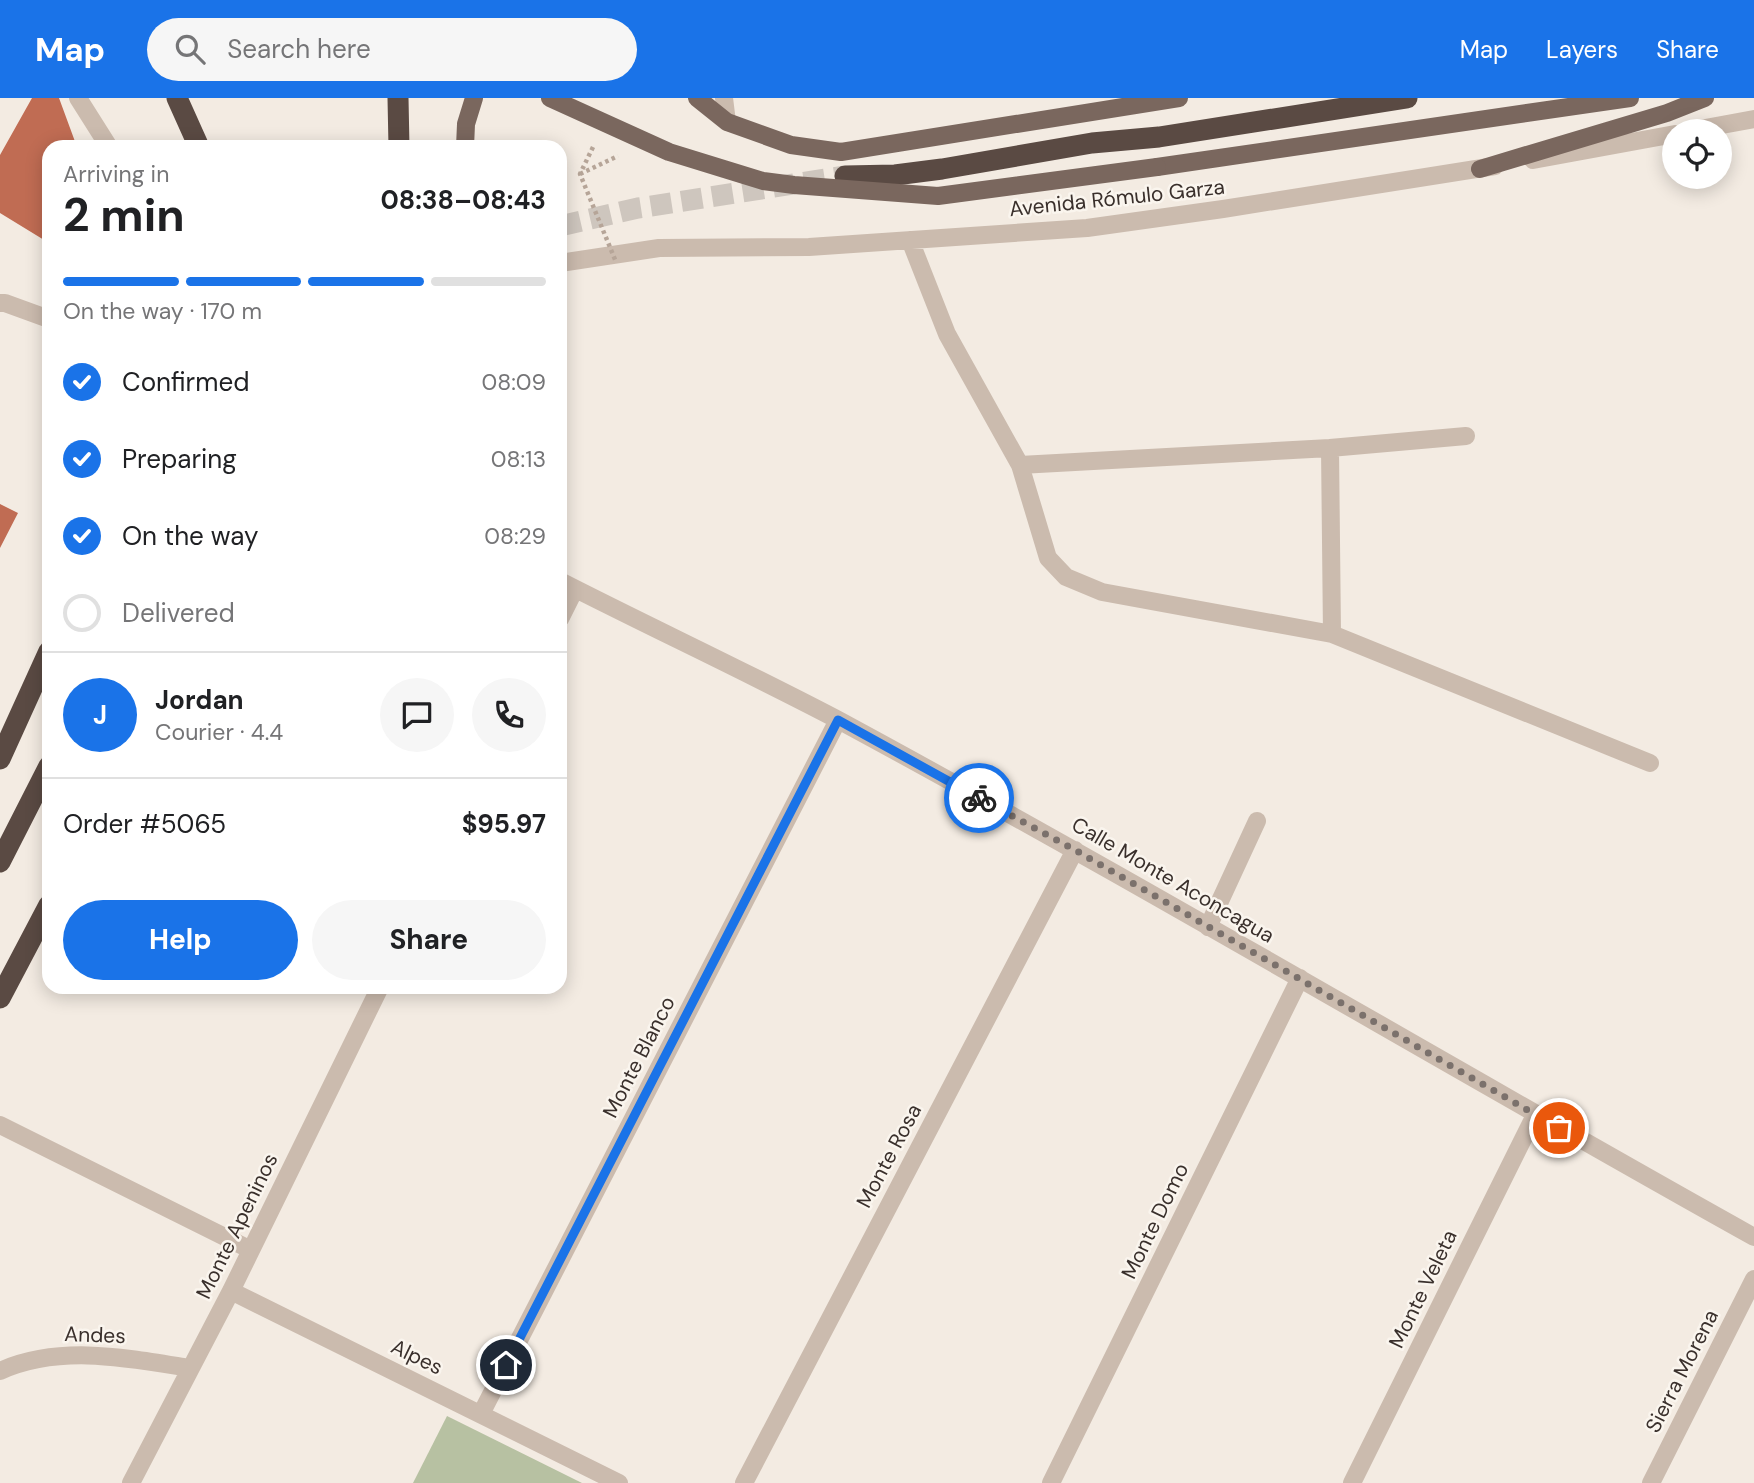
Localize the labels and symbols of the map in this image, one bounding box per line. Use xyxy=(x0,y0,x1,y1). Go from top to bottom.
street label: Avenida Rómulo Garza xyxy=(1008,173,1226,223)
courier xyxy=(944,763,1014,833)
street label: Calle Monte Aconcagua xyxy=(1067,811,1279,949)
street label: Monte Blanco xyxy=(596,991,682,1123)
pin xyxy=(1529,1098,1589,1158)
street label: Monte Rosa xyxy=(850,1099,928,1213)
street label: Monte Apeninos xyxy=(190,1149,284,1303)
street label: Monte Domo xyxy=(1115,1158,1195,1284)
street label: Monte Veleta xyxy=(1382,1225,1464,1353)
street label: Sierra Morena xyxy=(1639,1305,1725,1437)
street label: Andes xyxy=(64,1320,126,1350)
street label: Alpes xyxy=(386,1333,448,1381)
pin xyxy=(476,1335,536,1395)

